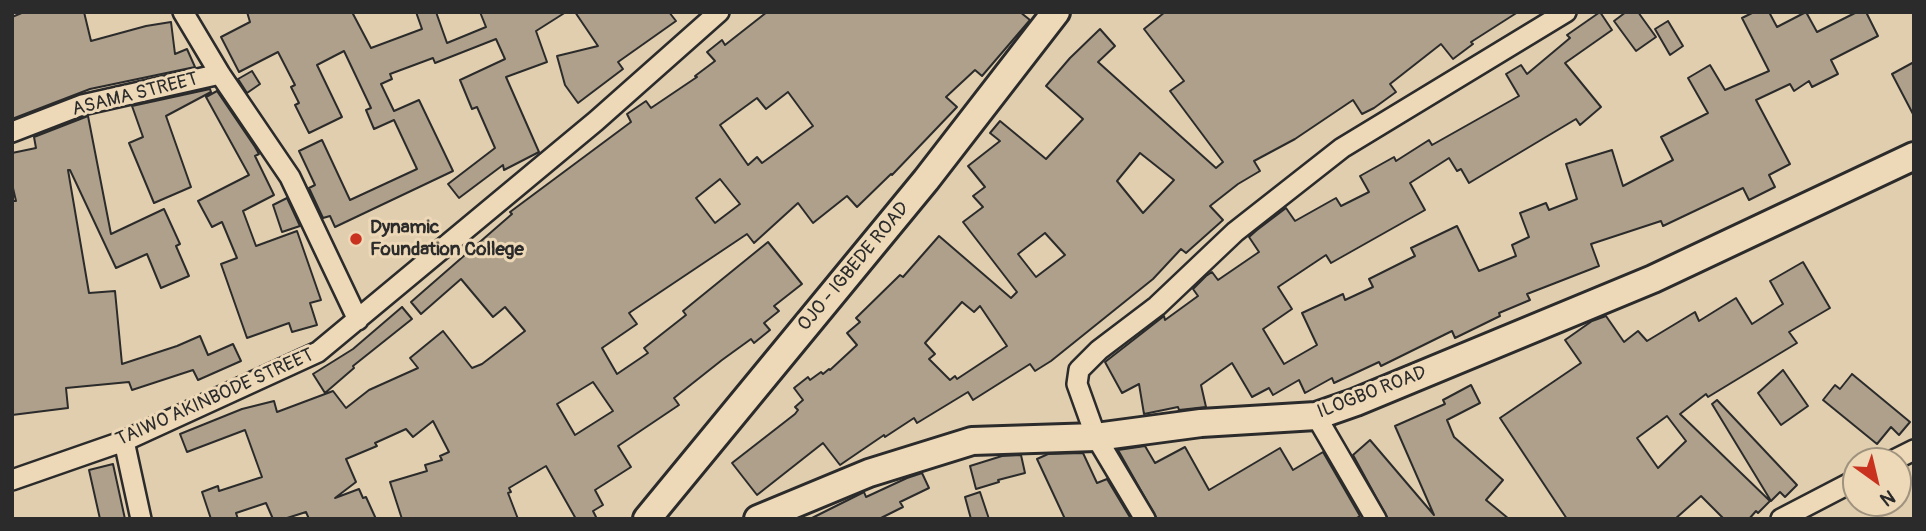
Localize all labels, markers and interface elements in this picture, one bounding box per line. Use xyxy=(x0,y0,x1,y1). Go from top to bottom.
street label: ASAMA STREET xyxy=(70,68,200,122)
street label: OJO - IGBEDE ROAD xyxy=(793,198,915,336)
place label: Dynamic Foundation College xyxy=(370,217,524,261)
marker: Dynamic Foundation College xyxy=(348,231,364,247)
street label: TAIWO AKINBODE STREET xyxy=(113,344,317,452)
street label: ILOGBO ROAD xyxy=(1314,362,1430,424)
north arrow xyxy=(1842,447,1912,517)
text: N xyxy=(1876,484,1900,511)

